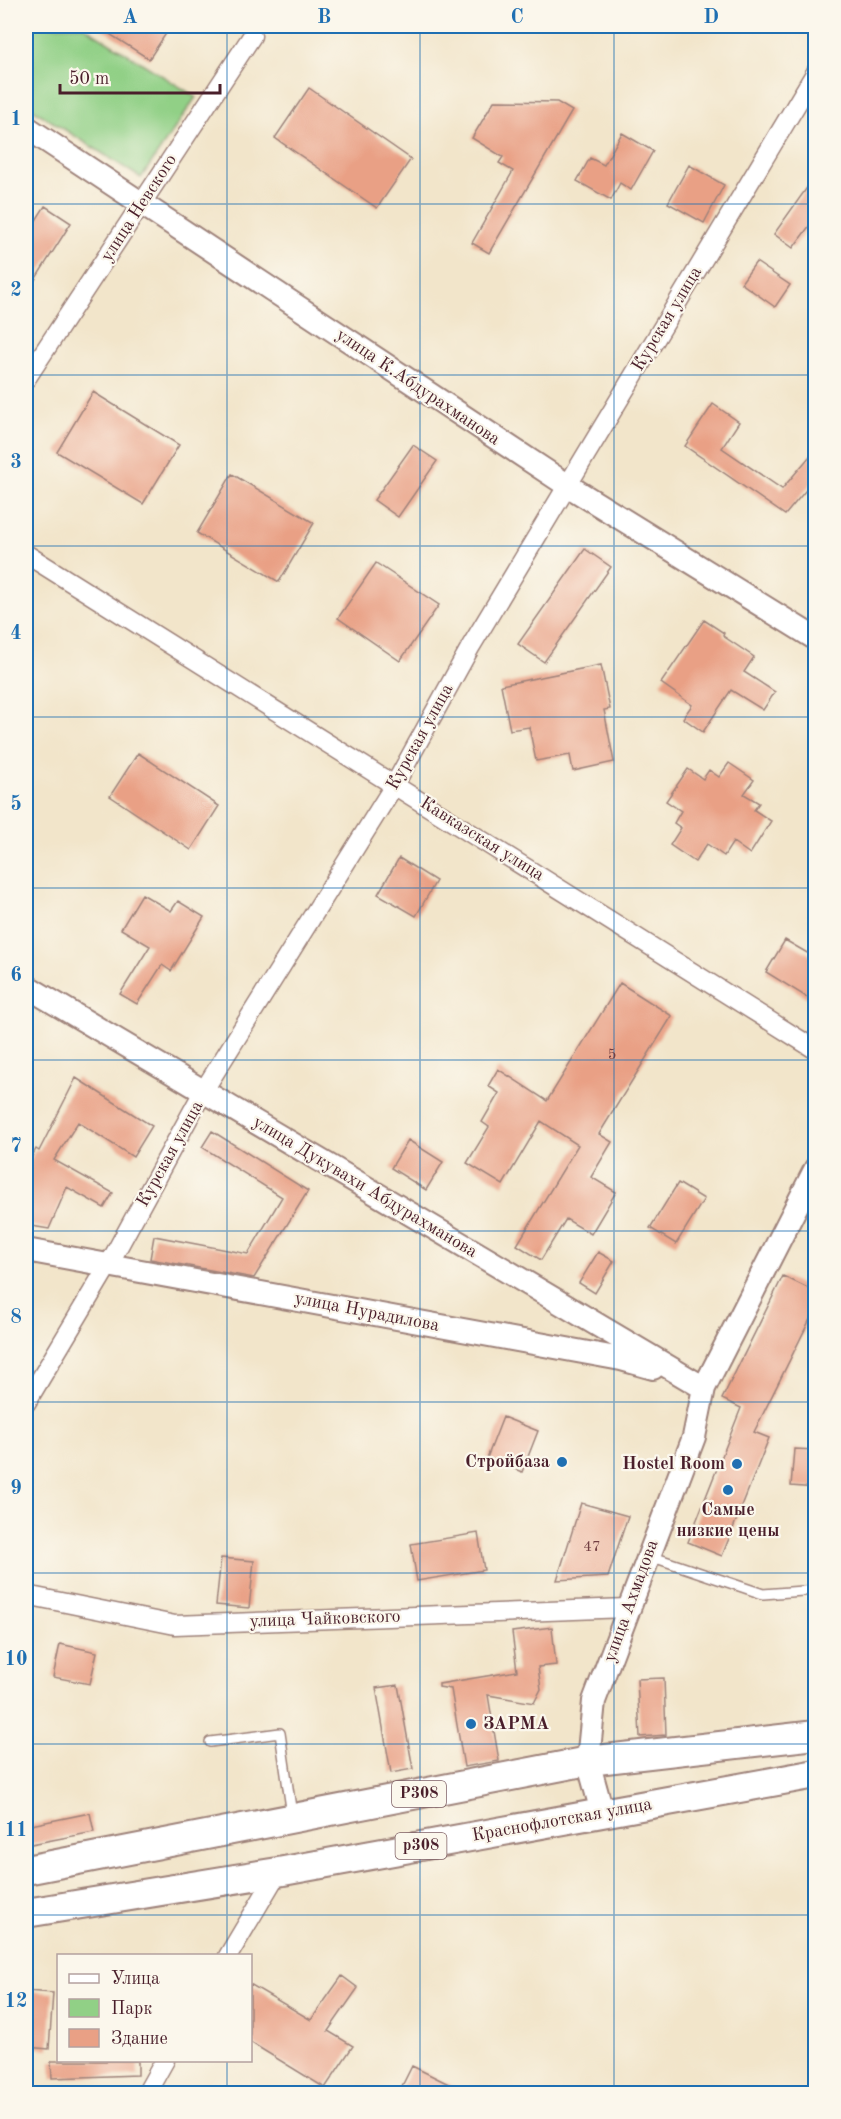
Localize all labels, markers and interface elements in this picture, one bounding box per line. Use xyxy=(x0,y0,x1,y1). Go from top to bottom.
text: A xyxy=(122,8,138,28)
text: B xyxy=(317,8,331,28)
text: C xyxy=(510,8,524,28)
text: D xyxy=(703,8,719,28)
scale bar xyxy=(60,57,220,95)
text: 50 m xyxy=(69,70,109,88)
text: 1 xyxy=(10,110,22,130)
street label: улица Невского xyxy=(98,151,180,265)
street label: Курская улица xyxy=(629,264,705,374)
text: 2 xyxy=(10,281,22,301)
street label: улица К.Абдурахманова xyxy=(333,325,503,449)
text: 3 xyxy=(10,453,22,473)
text: 4 xyxy=(10,624,22,644)
street label: Курская улица xyxy=(383,681,457,793)
text: 5 xyxy=(10,794,22,815)
street label: Кавказская улица xyxy=(417,794,547,884)
text: 6 xyxy=(10,966,22,986)
house number: 5 xyxy=(608,1048,616,1063)
street label: Курская улица xyxy=(133,1098,207,1210)
street label: улица Дукувахи Абдурахманова xyxy=(250,1113,480,1261)
text: 7 xyxy=(10,1137,22,1157)
street label: улица Нурадилова xyxy=(293,1289,441,1335)
text: 8 xyxy=(10,1308,22,1328)
place label: Стройбаза xyxy=(465,1453,550,1471)
marker: Стройбаза xyxy=(555,1455,569,1469)
place label: Hostel Room xyxy=(622,1455,725,1473)
marker: Hostel Room xyxy=(730,1457,744,1471)
text: 9 xyxy=(10,1479,22,1499)
marker: Самые низкие цены xyxy=(721,1483,735,1497)
place label: Самые низкие цены xyxy=(676,1501,780,1540)
street label: улица Ахмадова xyxy=(601,1537,662,1665)
house number: 47 xyxy=(583,1540,601,1555)
street label: улица Чайковского xyxy=(249,1607,401,1631)
text: 10 xyxy=(4,1650,28,1670)
place label: ЗАРМА xyxy=(483,1715,550,1733)
marker: ЗАРМА xyxy=(464,1717,478,1731)
road number: P308 xyxy=(392,1781,446,1807)
street label: Краснофлотская улица xyxy=(471,1795,654,1846)
text: 11 xyxy=(4,1821,28,1841)
road number: p308 xyxy=(396,1833,446,1859)
legend xyxy=(57,1954,252,2062)
text: Улица xyxy=(111,1970,160,1988)
text: 12 xyxy=(4,1992,28,2012)
text: Парк xyxy=(111,2000,152,2018)
text: Здание xyxy=(111,2030,168,2048)

